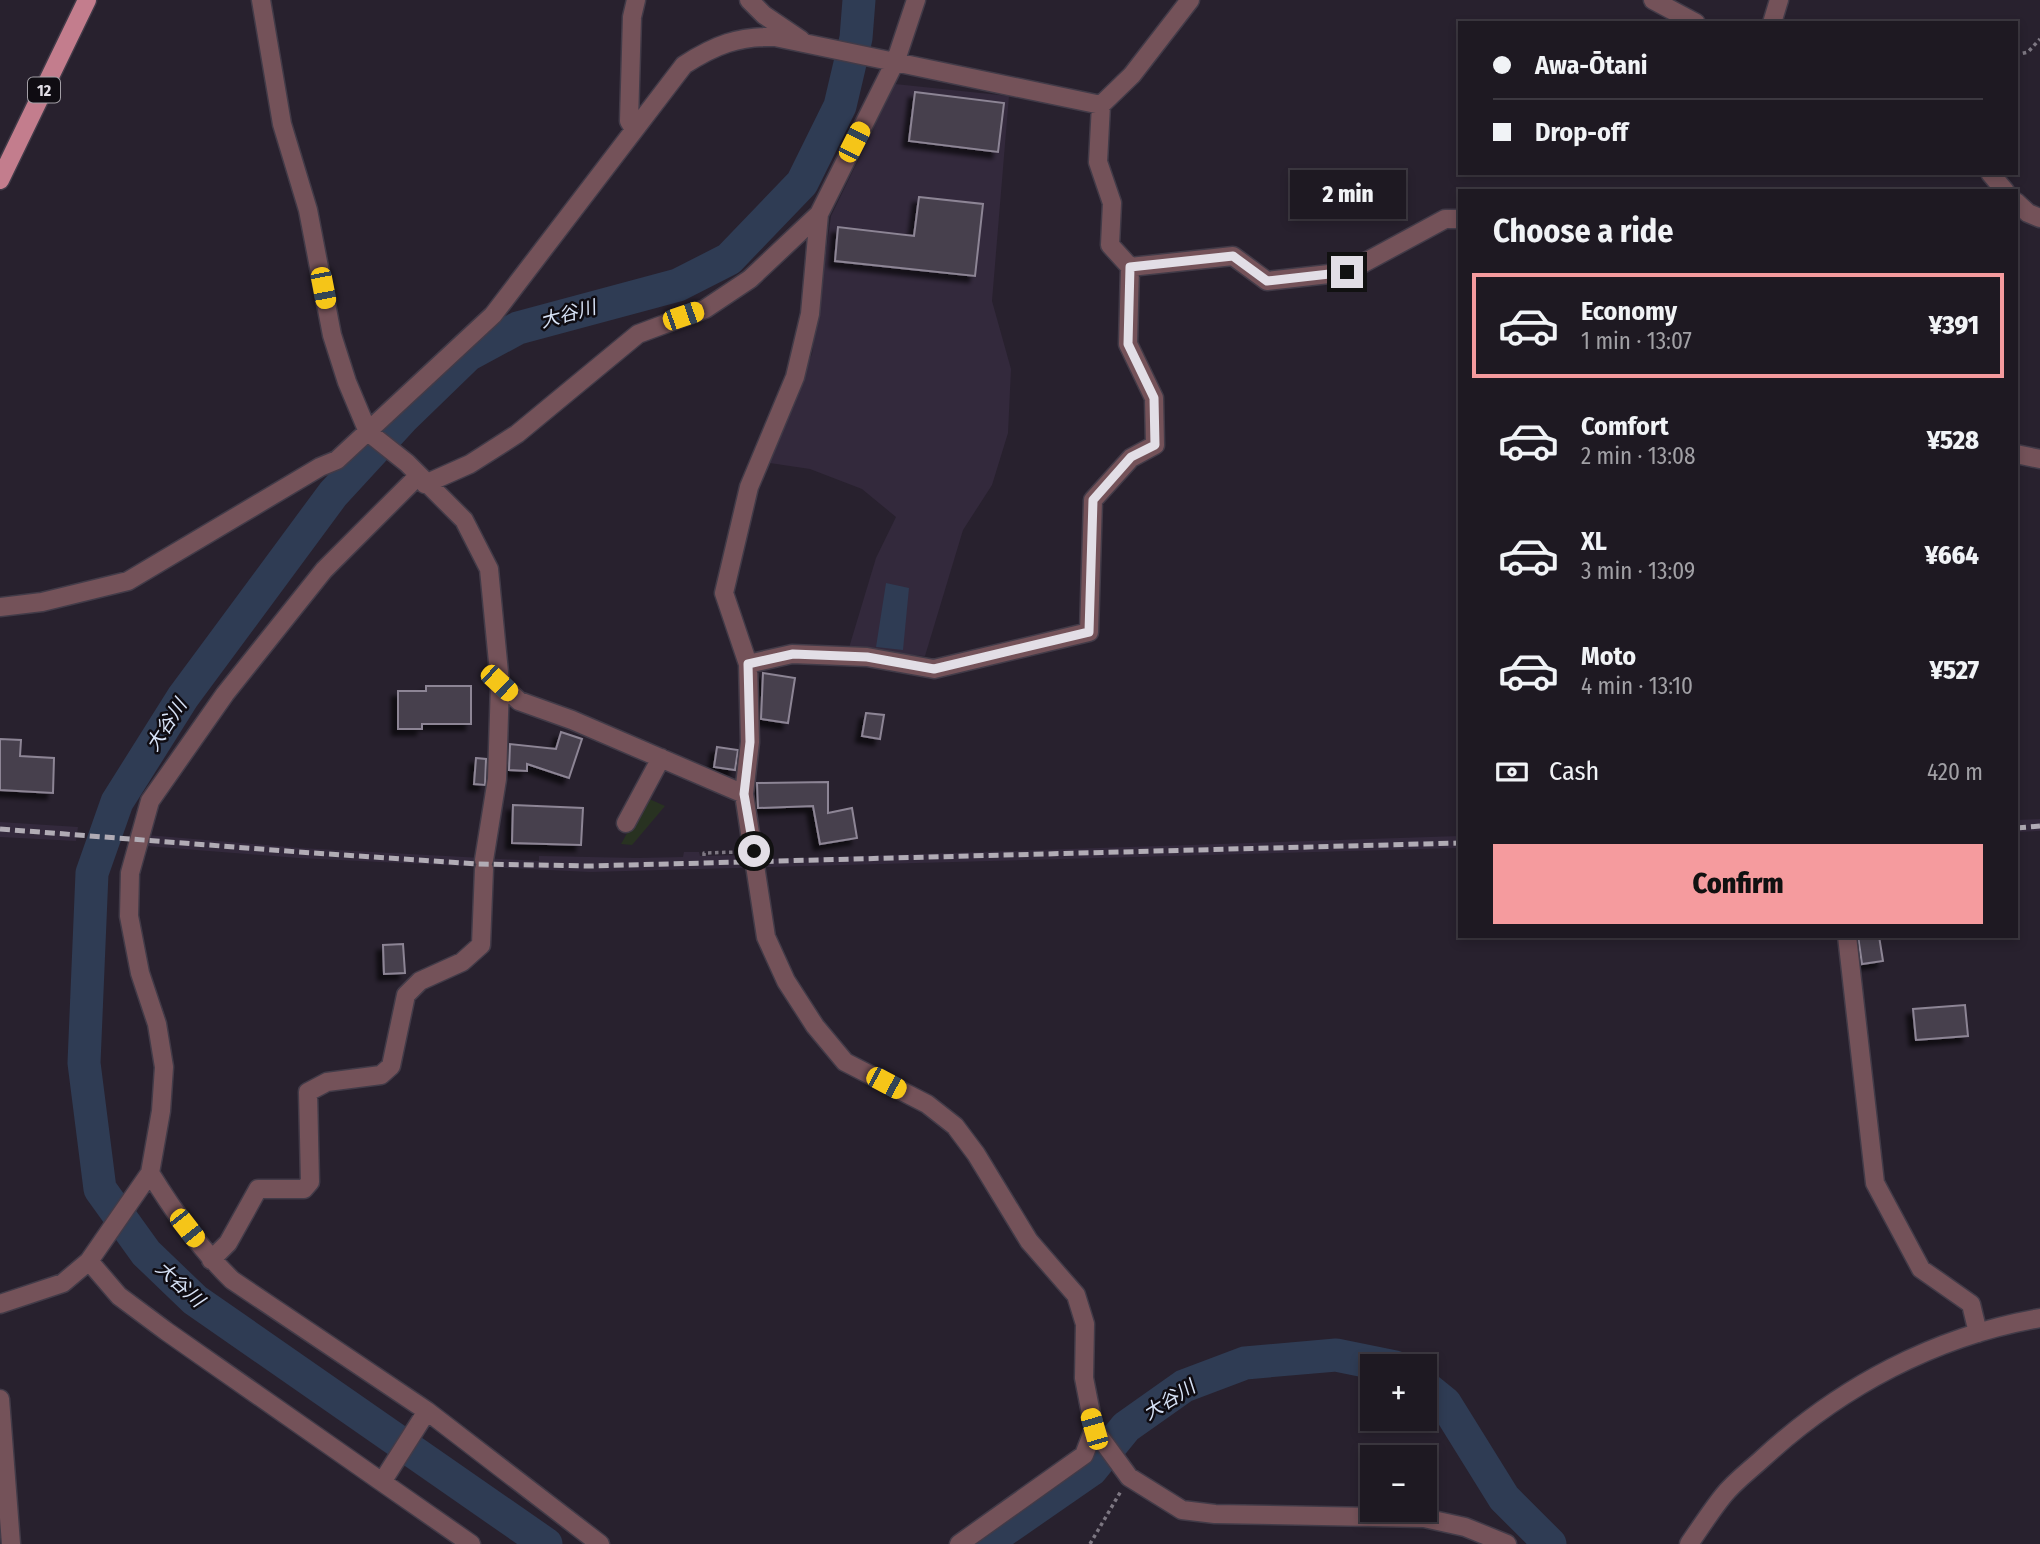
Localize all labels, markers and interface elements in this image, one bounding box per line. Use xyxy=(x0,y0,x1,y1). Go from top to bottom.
text: Awa-Ōtani xyxy=(1535,50,1648,81)
road number: 12 xyxy=(28,78,60,102)
text: Drop-off xyxy=(1535,117,1628,148)
car xyxy=(836,119,873,165)
callout: 2 min xyxy=(1289,170,1405,219)
text: 2 min xyxy=(1323,180,1373,208)
text: Choose a ride xyxy=(1493,212,1674,250)
route end xyxy=(1331,256,1363,288)
car xyxy=(309,265,338,311)
icon: car xyxy=(1497,294,1560,357)
water label: 大谷川 xyxy=(537,295,600,332)
text: Economy xyxy=(1581,296,1677,327)
car xyxy=(660,299,707,333)
text: ¥391 xyxy=(1929,310,1979,341)
text: 1 min · 13:07 xyxy=(1581,327,1692,355)
icon: car xyxy=(1497,409,1560,472)
text: Comfort xyxy=(1581,411,1669,442)
text: ¥528 xyxy=(1927,425,1979,456)
text: 2 min · 13:08 xyxy=(1581,442,1696,470)
icon: car xyxy=(1497,524,1560,587)
text: XL xyxy=(1581,526,1607,557)
text: ¥664 xyxy=(1925,540,1979,571)
text: 3 min · 13:09 xyxy=(1581,557,1695,585)
icon: car xyxy=(1497,639,1560,702)
text: Moto xyxy=(1581,641,1636,672)
text: ¥527 xyxy=(1929,655,1979,686)
car xyxy=(477,661,522,705)
text: 4 min · 13:10 xyxy=(1581,672,1693,700)
water label: 大谷川 xyxy=(141,693,192,755)
icon: cash xyxy=(1493,753,1531,791)
text: Cash xyxy=(1549,756,1599,787)
text: 420 m xyxy=(1927,758,1983,786)
route start xyxy=(738,835,770,867)
button: Confirm xyxy=(1493,844,1983,924)
car xyxy=(863,1064,910,1102)
car xyxy=(166,1205,209,1251)
water label: 大谷川 xyxy=(151,1256,210,1313)
map controls xyxy=(1360,1354,1437,1522)
button: + xyxy=(1360,1354,1437,1431)
water label: 大谷川 xyxy=(1139,1374,1201,1425)
car xyxy=(1079,1406,1110,1452)
button: − xyxy=(1360,1445,1437,1522)

